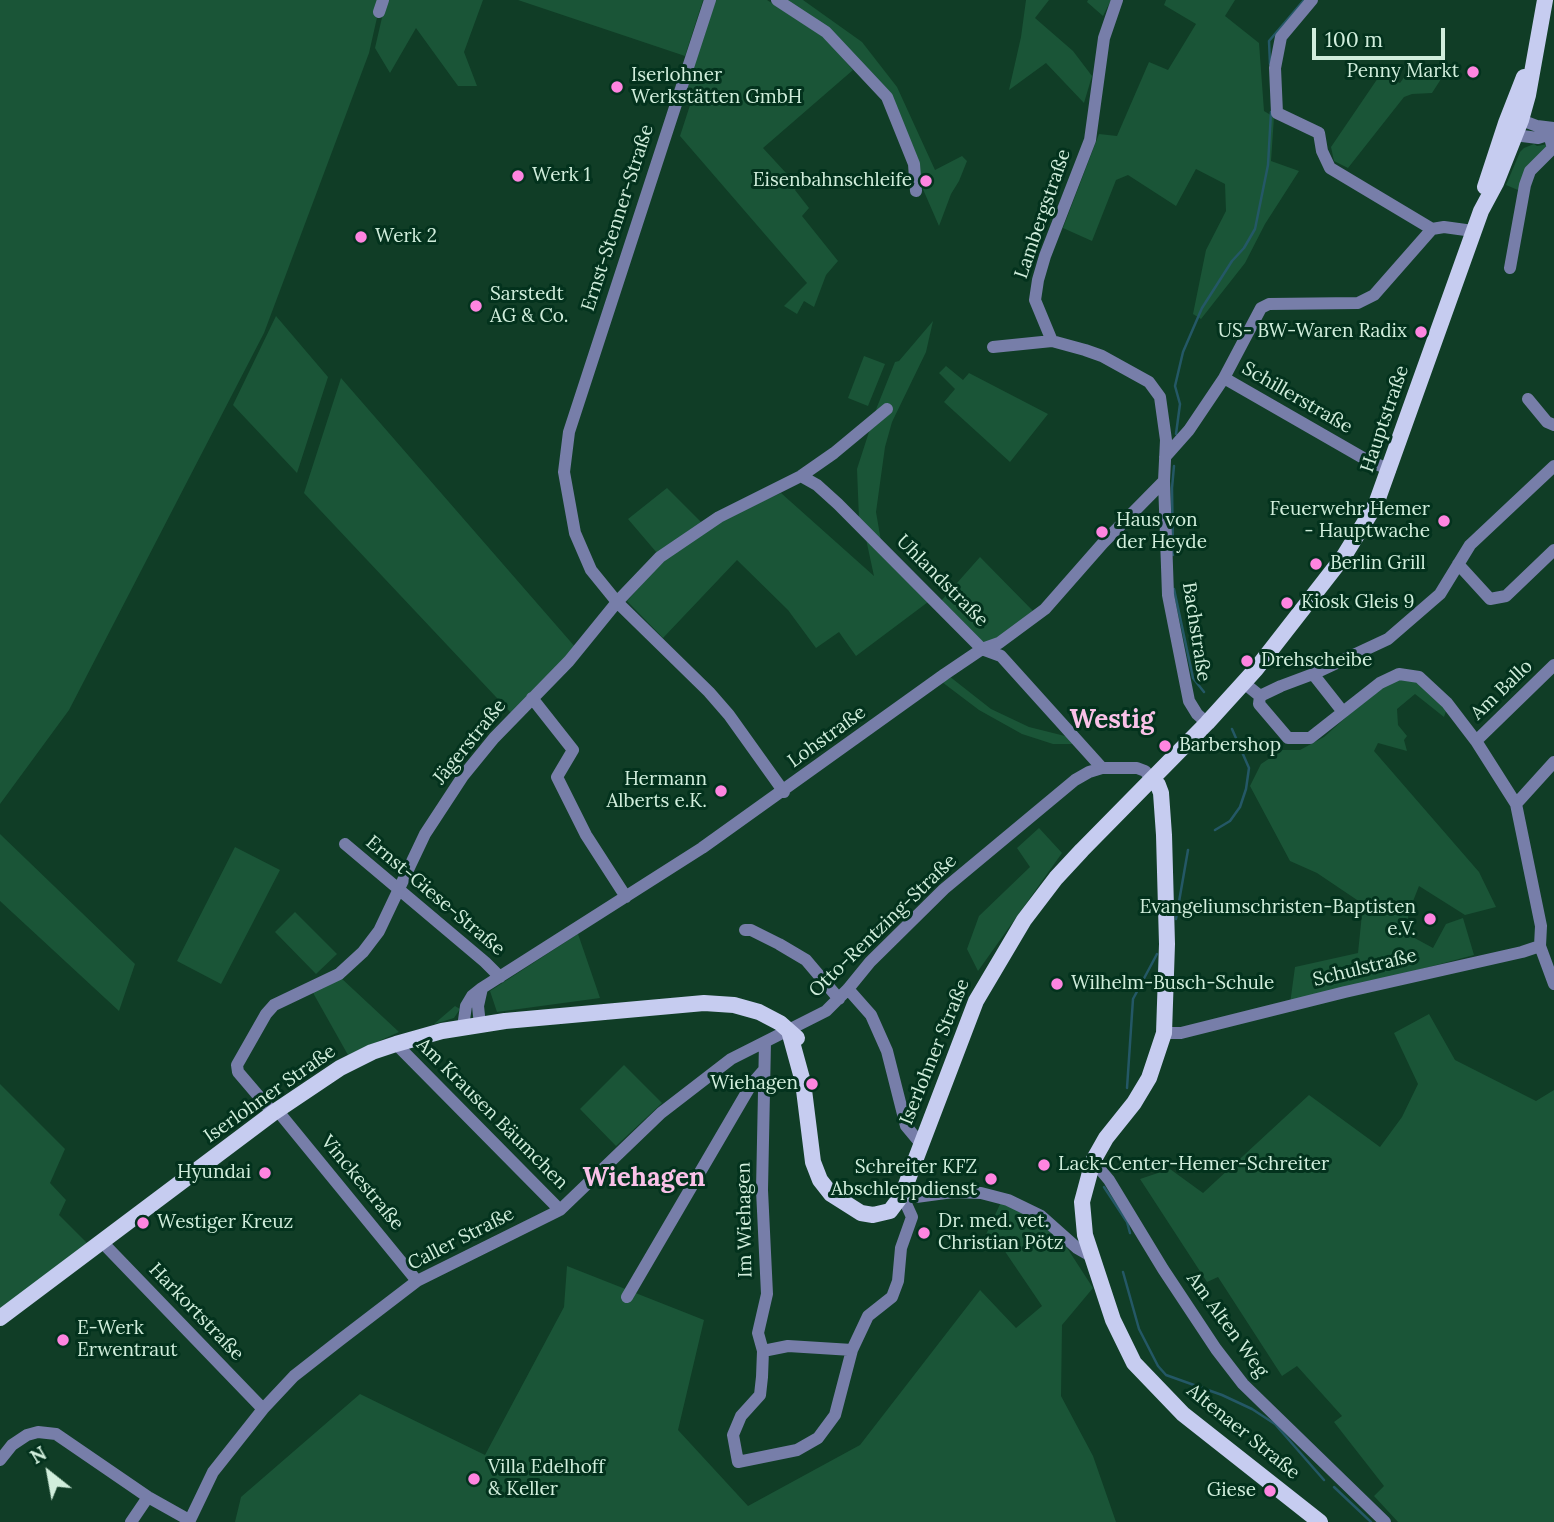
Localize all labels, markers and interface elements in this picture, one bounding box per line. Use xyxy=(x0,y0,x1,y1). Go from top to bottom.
scale bar xyxy=(1316,14,1449,58)
text: 100 m xyxy=(1325,26,1383,53)
place label: Penny Markt xyxy=(1346,61,1459,83)
marker: Penny Markt xyxy=(1465,64,1481,80)
place label: Iserlohner Werkstätten GmbH xyxy=(631,65,802,109)
marker: Iserlohner Werkstätten GmbH xyxy=(609,79,625,95)
street label: Ernst-Stenner-Straße xyxy=(577,122,659,314)
street label: Lambergstraße xyxy=(1010,146,1076,282)
place label: Werk 1 xyxy=(532,165,591,187)
marker: Werk 1 xyxy=(510,168,526,184)
place label: Eisenbahnschleife xyxy=(753,170,912,192)
marker: Eisenbahnschleife xyxy=(918,173,934,189)
place label: Werk 2 xyxy=(375,226,437,248)
marker: Werk 2 xyxy=(353,229,369,245)
place label: Sarstedt AG & Co. xyxy=(490,284,569,328)
marker: Sarstedt AG & Co. xyxy=(468,298,484,314)
place label: US- BW-Waren Radix xyxy=(1218,321,1407,343)
marker: US- BW-Waren Radix xyxy=(1413,324,1429,340)
street label: Schillerstraße xyxy=(1238,357,1356,439)
street label: Hauptstraße xyxy=(1356,362,1414,476)
place label: Feuerwehr Hemer - Hauptwache xyxy=(1269,499,1430,543)
place label: Haus von der Heyde xyxy=(1116,510,1207,554)
marker: Feuerwehr Hemer - Hauptwache xyxy=(1436,513,1452,529)
marker: Haus von der Heyde xyxy=(1094,524,1110,540)
street label: Uhlandstraße xyxy=(891,530,993,632)
place label: Berlin Grill xyxy=(1330,553,1426,575)
marker: Berlin Grill xyxy=(1308,556,1324,572)
street label: Bachstraße xyxy=(1177,581,1215,683)
place label: Kiosk Gleis 9 xyxy=(1301,592,1414,614)
marker: Kiosk Gleis 9 xyxy=(1279,595,1295,611)
place label: Drehscheibe xyxy=(1261,650,1372,672)
marker: Drehscheibe xyxy=(1239,653,1255,669)
street label: Am Ballo xyxy=(1466,655,1538,725)
street label: Jägerstraße xyxy=(429,695,511,789)
street label: Lohstraße xyxy=(784,701,870,773)
district label: Westig xyxy=(1070,705,1154,737)
place label: Barbershop xyxy=(1179,735,1281,757)
marker: Barbershop xyxy=(1157,738,1173,754)
place label: Hermann Alberts e.K. xyxy=(606,769,707,813)
marker: Hermann Alberts e.K. xyxy=(713,783,729,799)
street label: Ernst-Giese-Straße xyxy=(361,831,509,961)
street label: Otto-Rentzing-Straße xyxy=(805,850,961,1002)
place label: Evangeliumschristen-Baptisten e.V. xyxy=(1140,897,1416,941)
marker: Evangeliumschristen-Baptisten e.V. xyxy=(1422,911,1438,927)
street label: Schulstraße xyxy=(1311,944,1419,992)
place label: Wilhelm-Busch-Schule xyxy=(1071,973,1274,995)
street label: Iserlohner Straße xyxy=(895,976,975,1128)
marker: Wilhelm-Busch-Schule xyxy=(1049,976,1065,992)
street label: Am Krausen Bäumchen xyxy=(412,1034,572,1194)
street label: Iserlohner Straße xyxy=(200,1040,340,1148)
place label: Wiehagen xyxy=(710,1073,798,1095)
marker: Wiehagen xyxy=(804,1076,820,1092)
street label: Vinckestraße xyxy=(316,1131,408,1235)
place label: Lack-Center-Hemer-Schreiter xyxy=(1058,1154,1329,1176)
place label: Schreiter KFZ Abschleppdienst xyxy=(831,1157,977,1201)
marker: Lack-Center-Hemer-Schreiter xyxy=(1036,1157,1052,1173)
place label: Hyundai xyxy=(177,1162,251,1184)
street label: Im Wiehagen xyxy=(733,1162,757,1278)
district label: Wiehagen xyxy=(583,1163,705,1195)
marker: Hyundai xyxy=(257,1165,273,1181)
marker: Schreiter KFZ Abschleppdienst xyxy=(983,1171,999,1187)
street label: Caller Straße xyxy=(404,1202,518,1276)
place label: Dr. med. vet. Christian Pötz xyxy=(938,1211,1064,1255)
place label: Westiger Kreuz xyxy=(157,1212,293,1234)
marker: Westiger Kreuz xyxy=(135,1215,151,1231)
marker: Dr. med. vet. Christian Pötz xyxy=(916,1225,932,1241)
street label: Harkortstraße xyxy=(144,1258,248,1366)
street label: Am Alten Weg xyxy=(1181,1268,1273,1382)
place label: E-Werk Erwentraut xyxy=(77,1318,178,1362)
marker: E-Werk Erwentraut xyxy=(55,1332,71,1348)
street label: Altenaer Straße xyxy=(1182,1379,1304,1485)
north arrow xyxy=(14,1438,84,1508)
text: N xyxy=(26,1441,51,1469)
place label: Villa Edelhoff & Keller xyxy=(488,1457,605,1501)
marker: Villa Edelhoff & Keller xyxy=(466,1471,482,1487)
place label: Giese xyxy=(1207,1480,1256,1502)
marker: Giese xyxy=(1262,1483,1278,1499)

